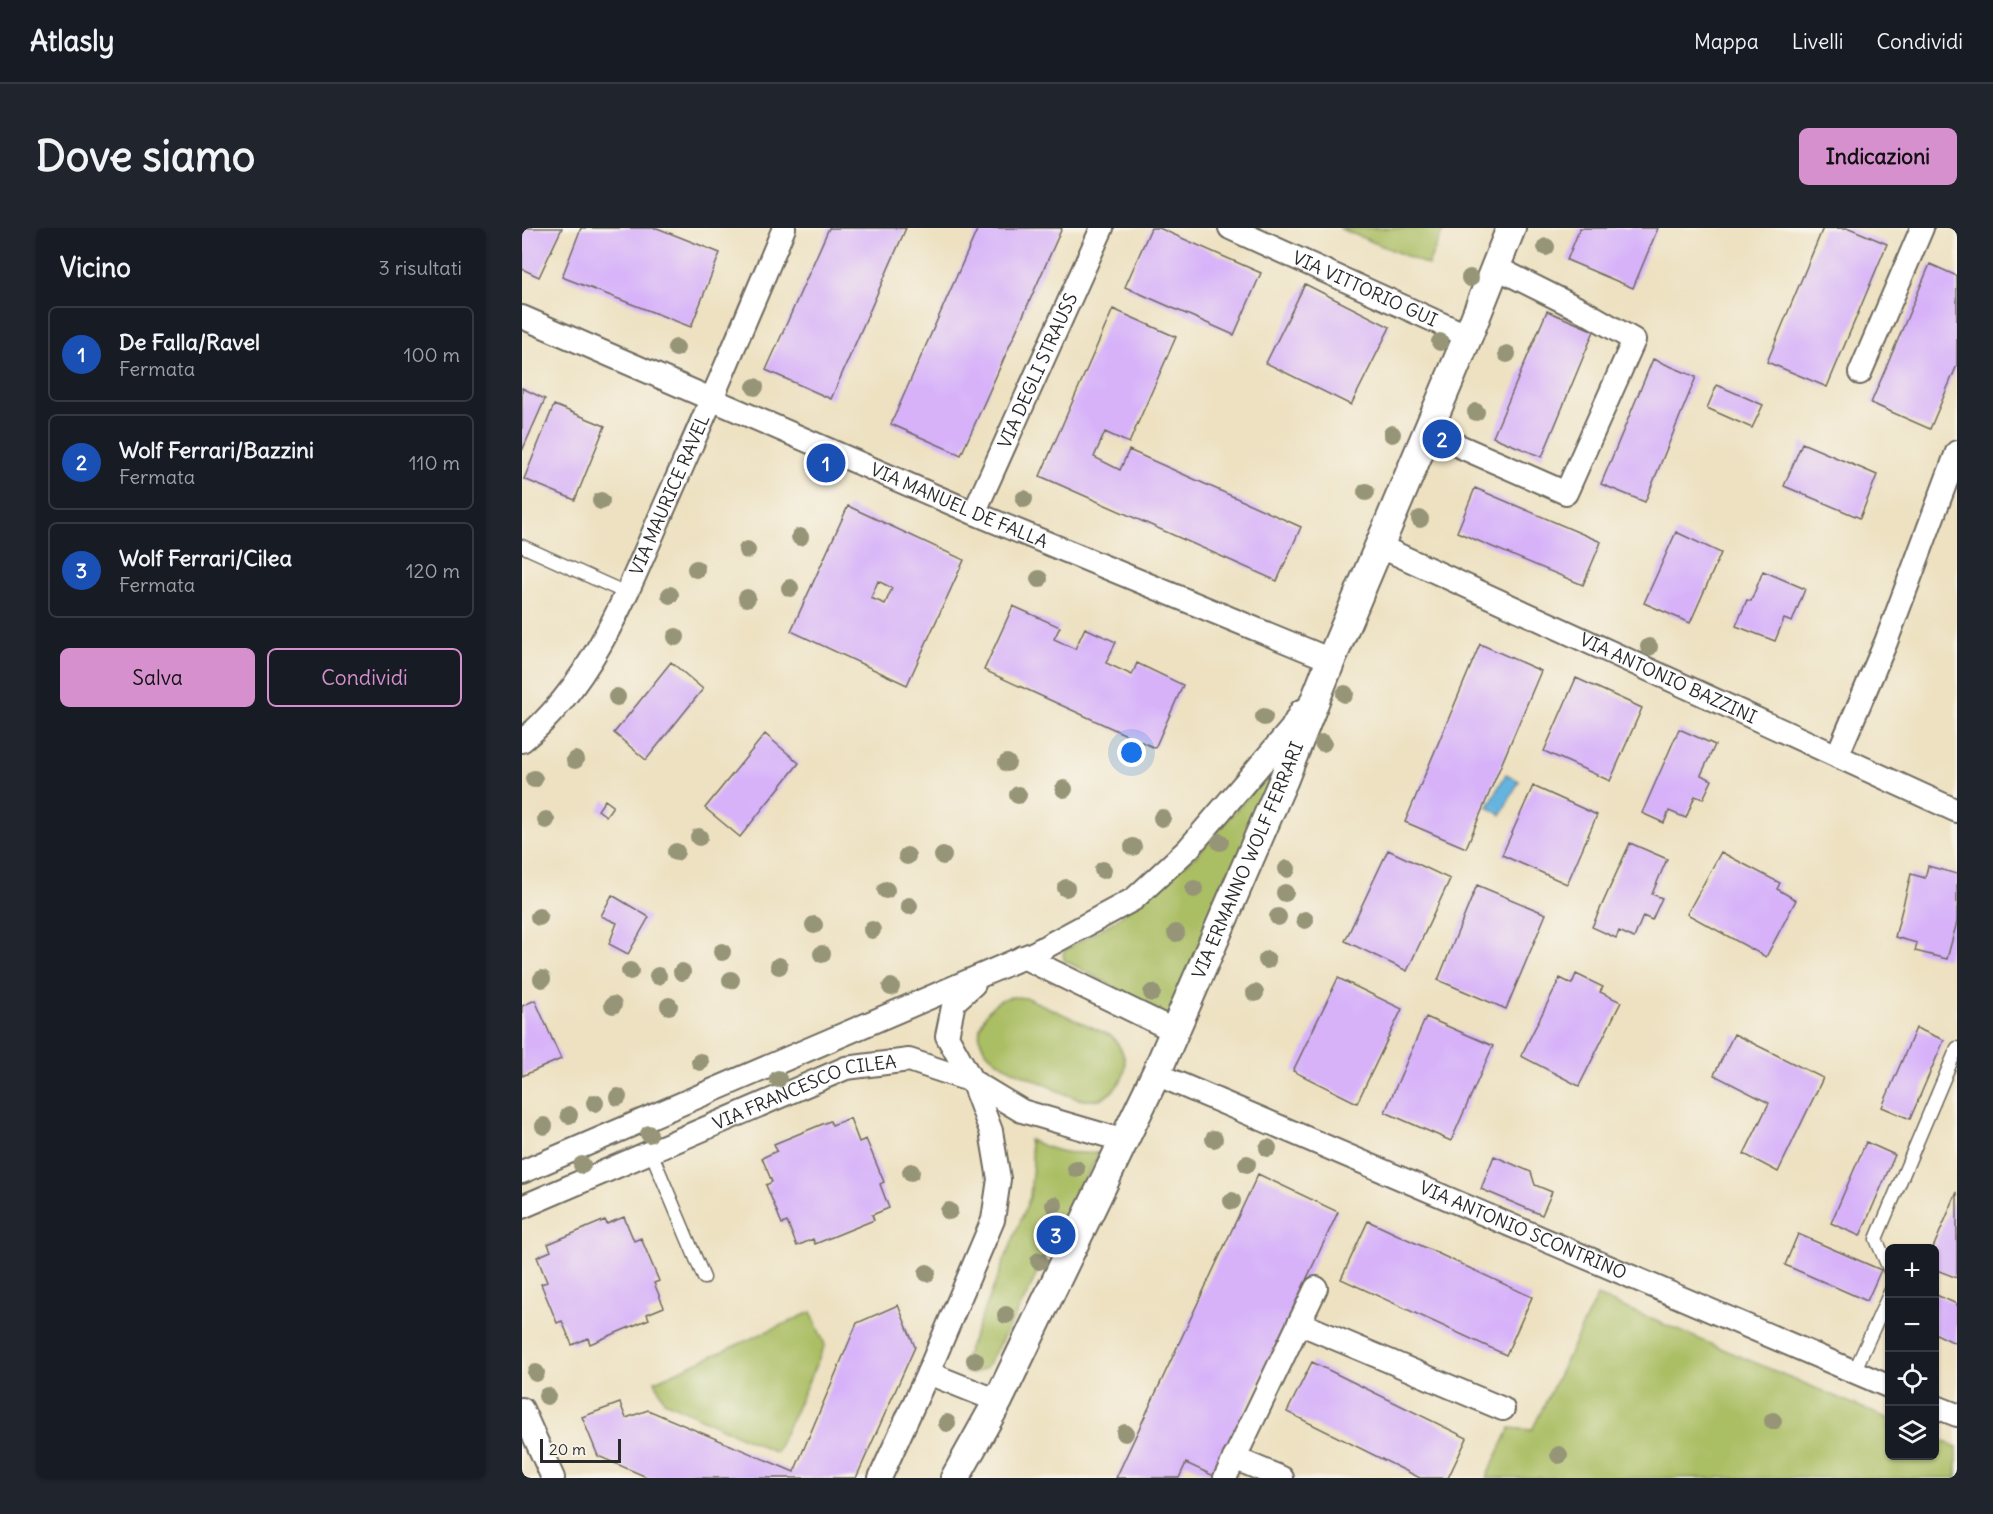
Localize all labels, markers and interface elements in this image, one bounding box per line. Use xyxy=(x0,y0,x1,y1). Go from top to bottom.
text: Atlasly xyxy=(30,23,114,59)
text: Mappa xyxy=(1694,28,1759,55)
text: Livelli xyxy=(1792,28,1843,55)
text: Condividi xyxy=(1876,28,1963,55)
button: Indicazioni xyxy=(1799,128,1957,185)
text: Dove siamo xyxy=(36,130,255,182)
street label: VIA VITTORIO GUI xyxy=(1289,246,1441,332)
text: Vicino xyxy=(60,251,131,284)
text: 3 risultati xyxy=(379,255,462,280)
street label: VIA DEGLI STRAUSS xyxy=(993,289,1082,452)
text: De Falla/Ravel xyxy=(119,328,260,356)
text: 1 xyxy=(78,342,85,367)
text: 100 m xyxy=(403,342,460,367)
text: Fermata xyxy=(119,356,195,381)
street label: VIA MAURICE RAVEL xyxy=(624,411,715,579)
pin: 2 xyxy=(1422,416,1462,462)
text: Wolf Ferrari/Bazzini xyxy=(119,436,314,464)
pin: 1 xyxy=(806,440,846,486)
text: 2 xyxy=(76,450,87,475)
text: 110 m xyxy=(409,450,460,475)
street label: VIA MANUEL DE FALLA xyxy=(867,457,1051,553)
text: Fermata xyxy=(119,464,195,489)
text: Wolf Ferrari/Cilea xyxy=(119,544,292,572)
text: 3 xyxy=(76,558,87,583)
text: 120 m xyxy=(406,558,460,583)
text: Fermata xyxy=(119,572,195,597)
street label: VIA ANTONIO BAZZINI xyxy=(1576,628,1760,729)
button: Salva xyxy=(60,648,255,707)
button: Condividi xyxy=(267,648,462,707)
your location xyxy=(1117,738,1146,767)
street label: VIA ERMANNO WOLF FERRARI xyxy=(1187,738,1308,982)
street label: VIA FRANCESCO CILEA xyxy=(709,1050,898,1135)
street label: VIA ANTONIO SCONTRINO xyxy=(1416,1176,1630,1284)
pin: 3 xyxy=(1036,1212,1076,1258)
map controls xyxy=(1885,1244,1939,1460)
button: + xyxy=(1885,1244,1939,1298)
button: − xyxy=(1885,1298,1939,1352)
button: locate xyxy=(1885,1352,1939,1406)
button: layers xyxy=(1885,1406,1939,1460)
scale bar xyxy=(540,1436,621,1464)
text: 20 m xyxy=(549,1439,586,1459)

